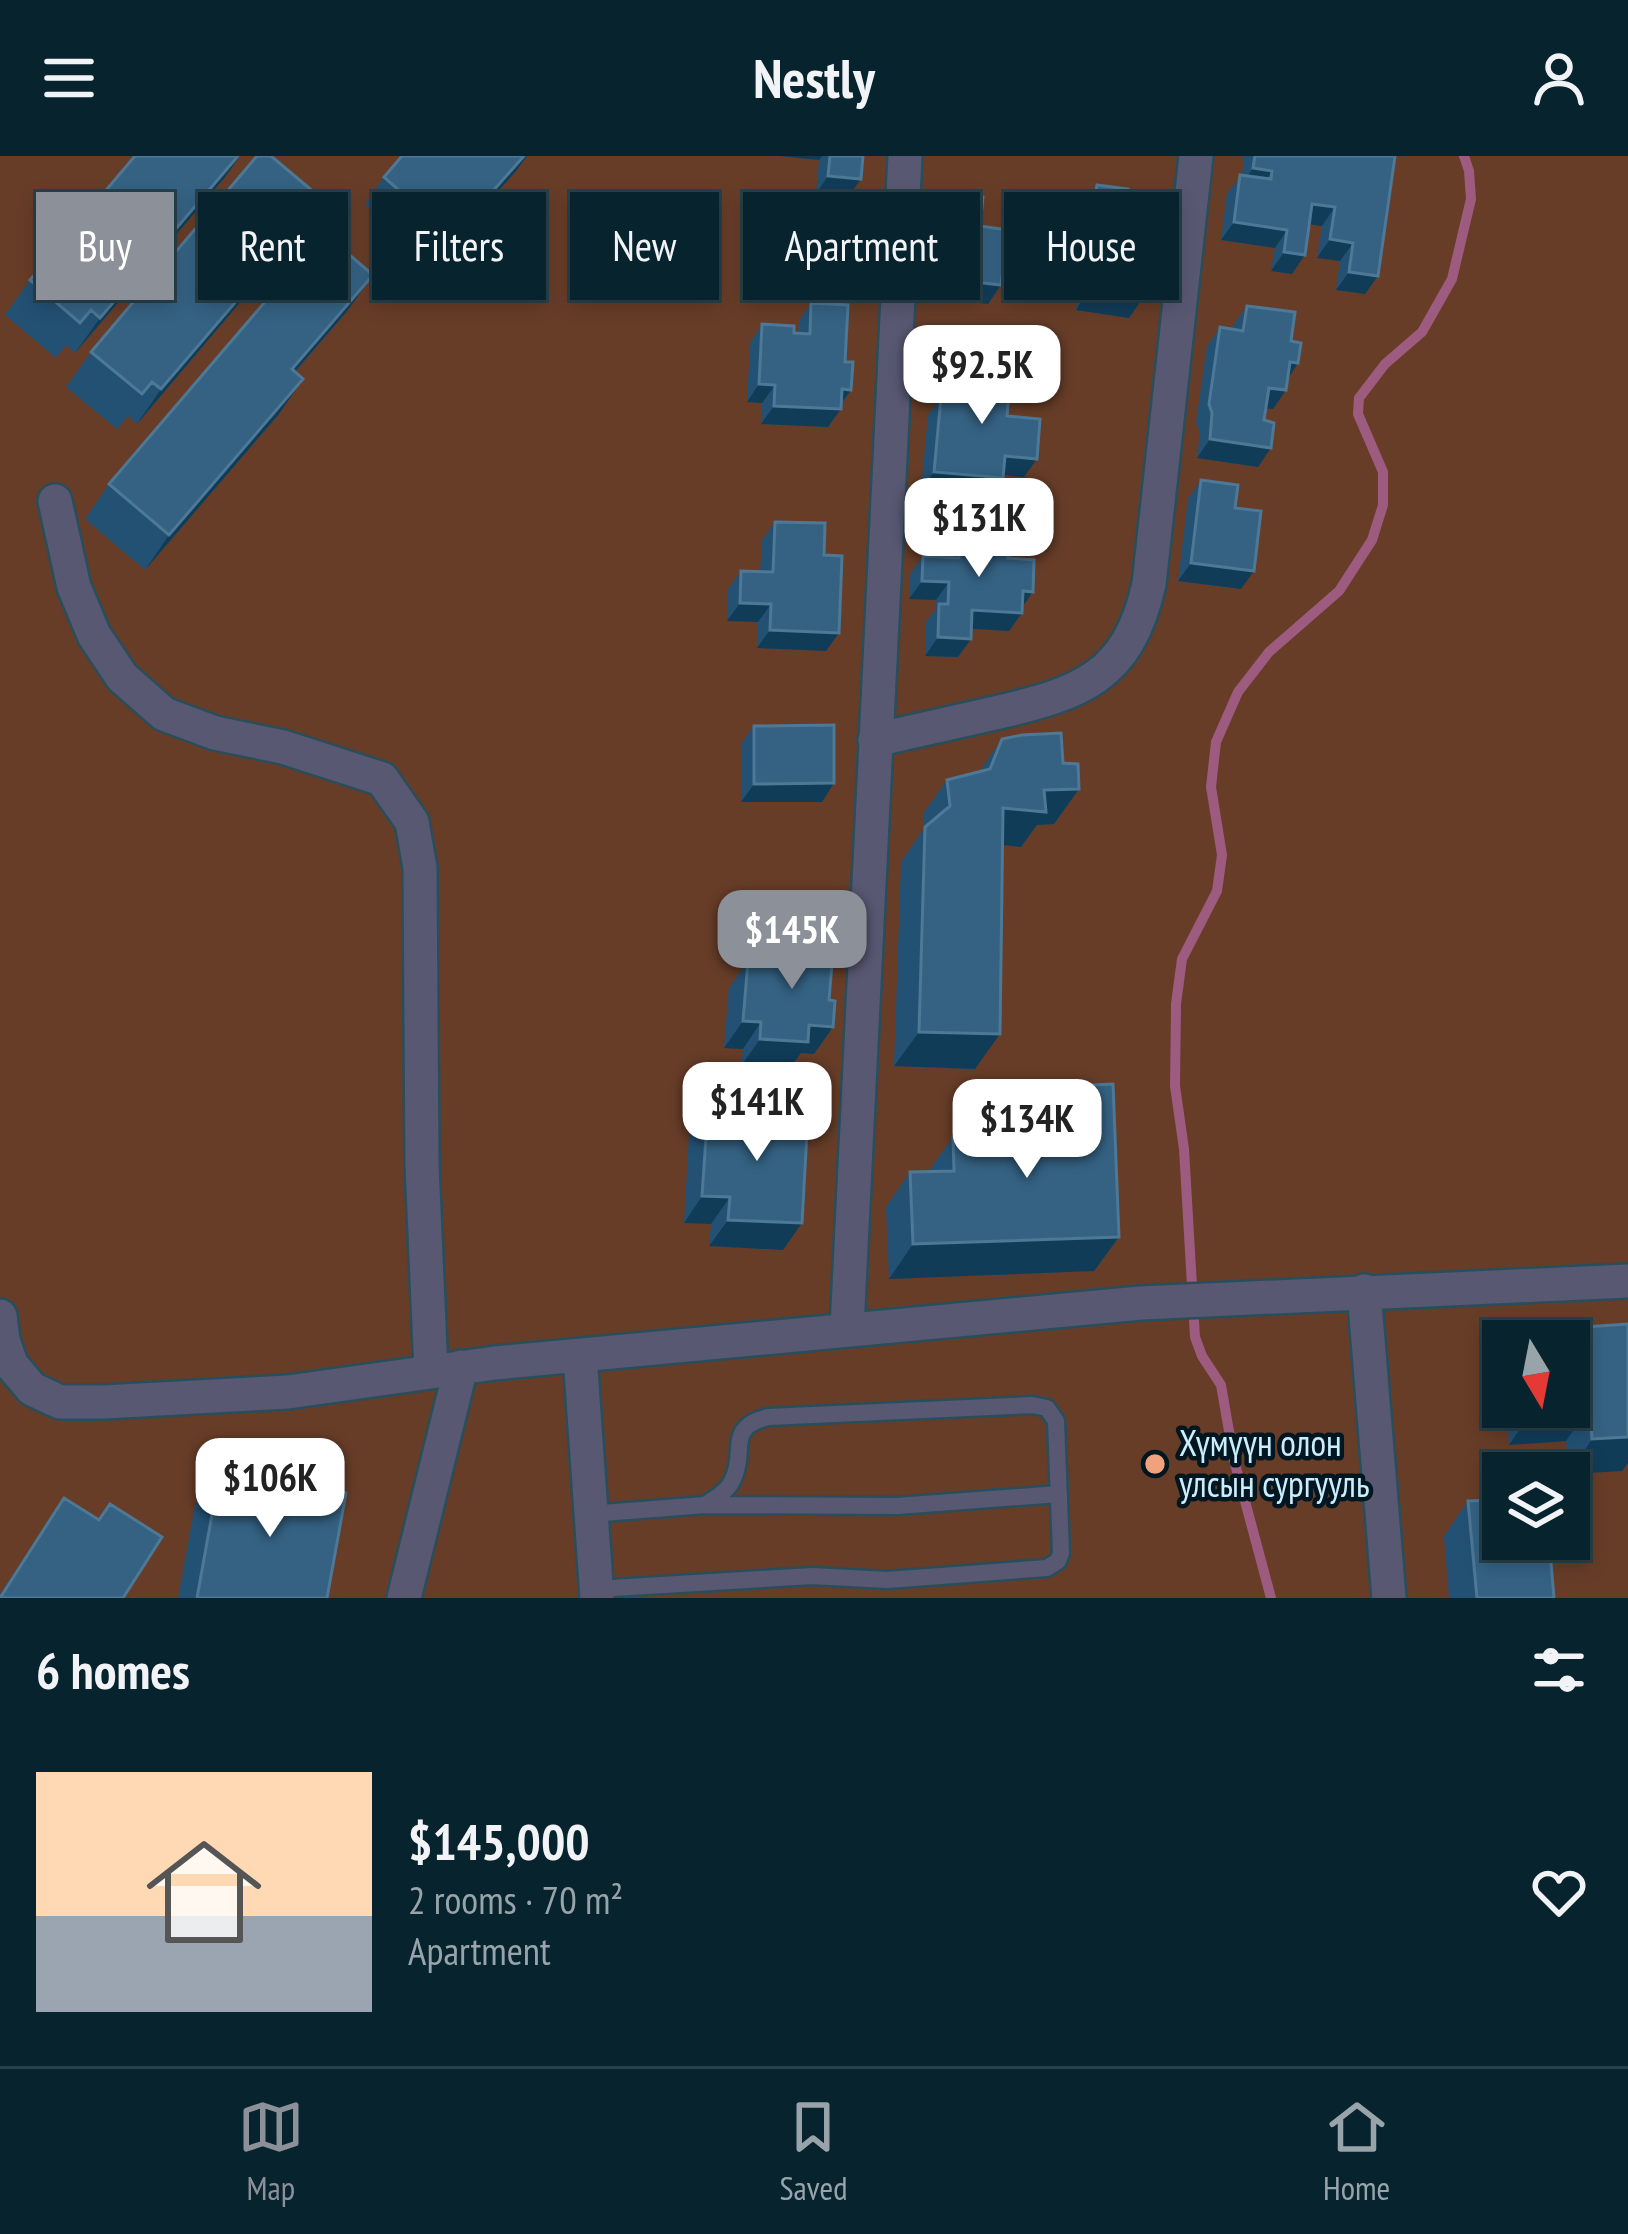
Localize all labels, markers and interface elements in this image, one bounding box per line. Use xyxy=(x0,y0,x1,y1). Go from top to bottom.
text: Nestly xyxy=(753,43,875,113)
icon: menu xyxy=(36,45,102,111)
icon: person xyxy=(1526,45,1592,111)
chip: Buy xyxy=(36,192,174,300)
chip: Rent xyxy=(198,192,348,300)
chip: Filters xyxy=(372,192,546,300)
chip: New xyxy=(570,192,719,300)
chip: Apartment xyxy=(743,192,980,300)
chip: House xyxy=(1004,192,1179,300)
pin: $92.5K xyxy=(884,325,1080,427)
text: $92.5K xyxy=(930,338,1034,389)
pin: $131K xyxy=(895,478,1063,580)
text: $131K xyxy=(932,491,1026,542)
pin: $145K xyxy=(708,890,876,992)
text: $145K xyxy=(745,903,839,954)
pin: $141K xyxy=(673,1062,841,1164)
text: $141K xyxy=(710,1075,804,1126)
pin: $134K xyxy=(943,1079,1111,1181)
text: $134K xyxy=(980,1092,1074,1143)
north arrow xyxy=(1482,1320,1590,1428)
map controls xyxy=(1482,1320,1590,1560)
place label: Хүмүүн олон улсын сургууль xyxy=(1179,1419,1370,1507)
pin: $106K xyxy=(186,1438,354,1540)
text: $106K xyxy=(223,1451,317,1502)
marker: Хүмүүн олон улсын сургууль xyxy=(1142,1451,1168,1477)
button: layers xyxy=(1482,1452,1590,1560)
text: 6 homes xyxy=(36,1637,190,1703)
icon: filters xyxy=(1526,1637,1592,1703)
text: $145,000 xyxy=(408,1808,590,1874)
icon: home xyxy=(132,1820,276,1964)
icon: heart xyxy=(1526,1859,1592,1925)
text: 2 rooms · 70 m² xyxy=(408,1874,623,1925)
text: Apartment xyxy=(408,1925,551,1976)
tab: Map xyxy=(238,2094,304,2209)
tab: Saved xyxy=(779,2094,847,2209)
tab: Home xyxy=(1323,2094,1390,2209)

